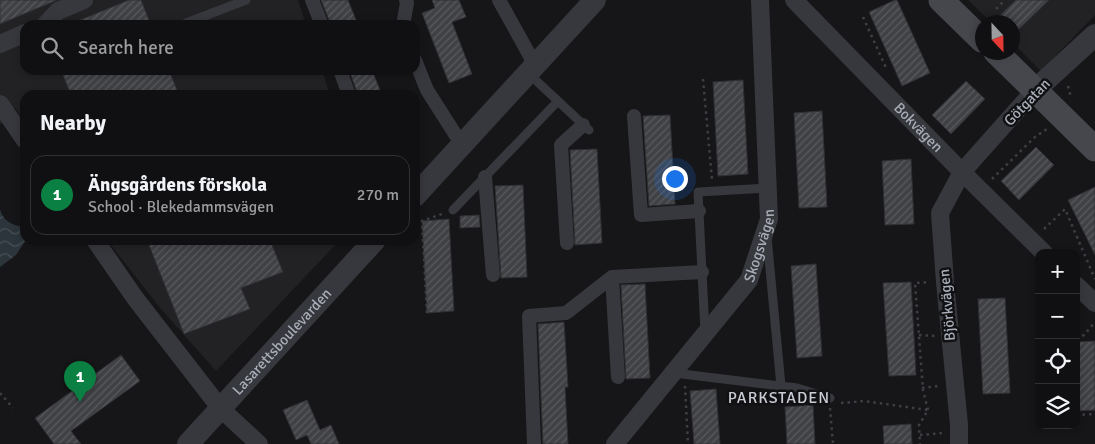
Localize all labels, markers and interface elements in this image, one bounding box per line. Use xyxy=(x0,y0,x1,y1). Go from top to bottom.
north arrow xyxy=(975,15,1020,60)
search box xyxy=(20,20,420,75)
icon: search xyxy=(38,34,66,62)
text: Search here xyxy=(78,36,174,60)
street label: Götgatan xyxy=(1000,75,1054,129)
street label: Bokvägen xyxy=(890,99,947,156)
text: Nearby xyxy=(40,110,106,136)
your location xyxy=(662,166,688,192)
text: Ängsgårdens förskola xyxy=(88,173,267,197)
text: 1 xyxy=(53,185,61,205)
text: 270 m xyxy=(357,185,399,205)
text: School · Blekedammsvägen xyxy=(88,197,274,217)
street label: Skogsvägen xyxy=(740,209,778,284)
map controls xyxy=(1035,249,1080,429)
button: + xyxy=(1035,249,1080,294)
street label: Björkvägen xyxy=(935,268,959,342)
street label: Lasarettsboulevarden xyxy=(229,284,335,399)
button: − xyxy=(1035,294,1080,339)
button: locate xyxy=(1035,339,1080,384)
pin: 1 xyxy=(64,361,96,402)
button: layers xyxy=(1035,384,1080,429)
district label: PARKSTADEN xyxy=(728,388,830,408)

